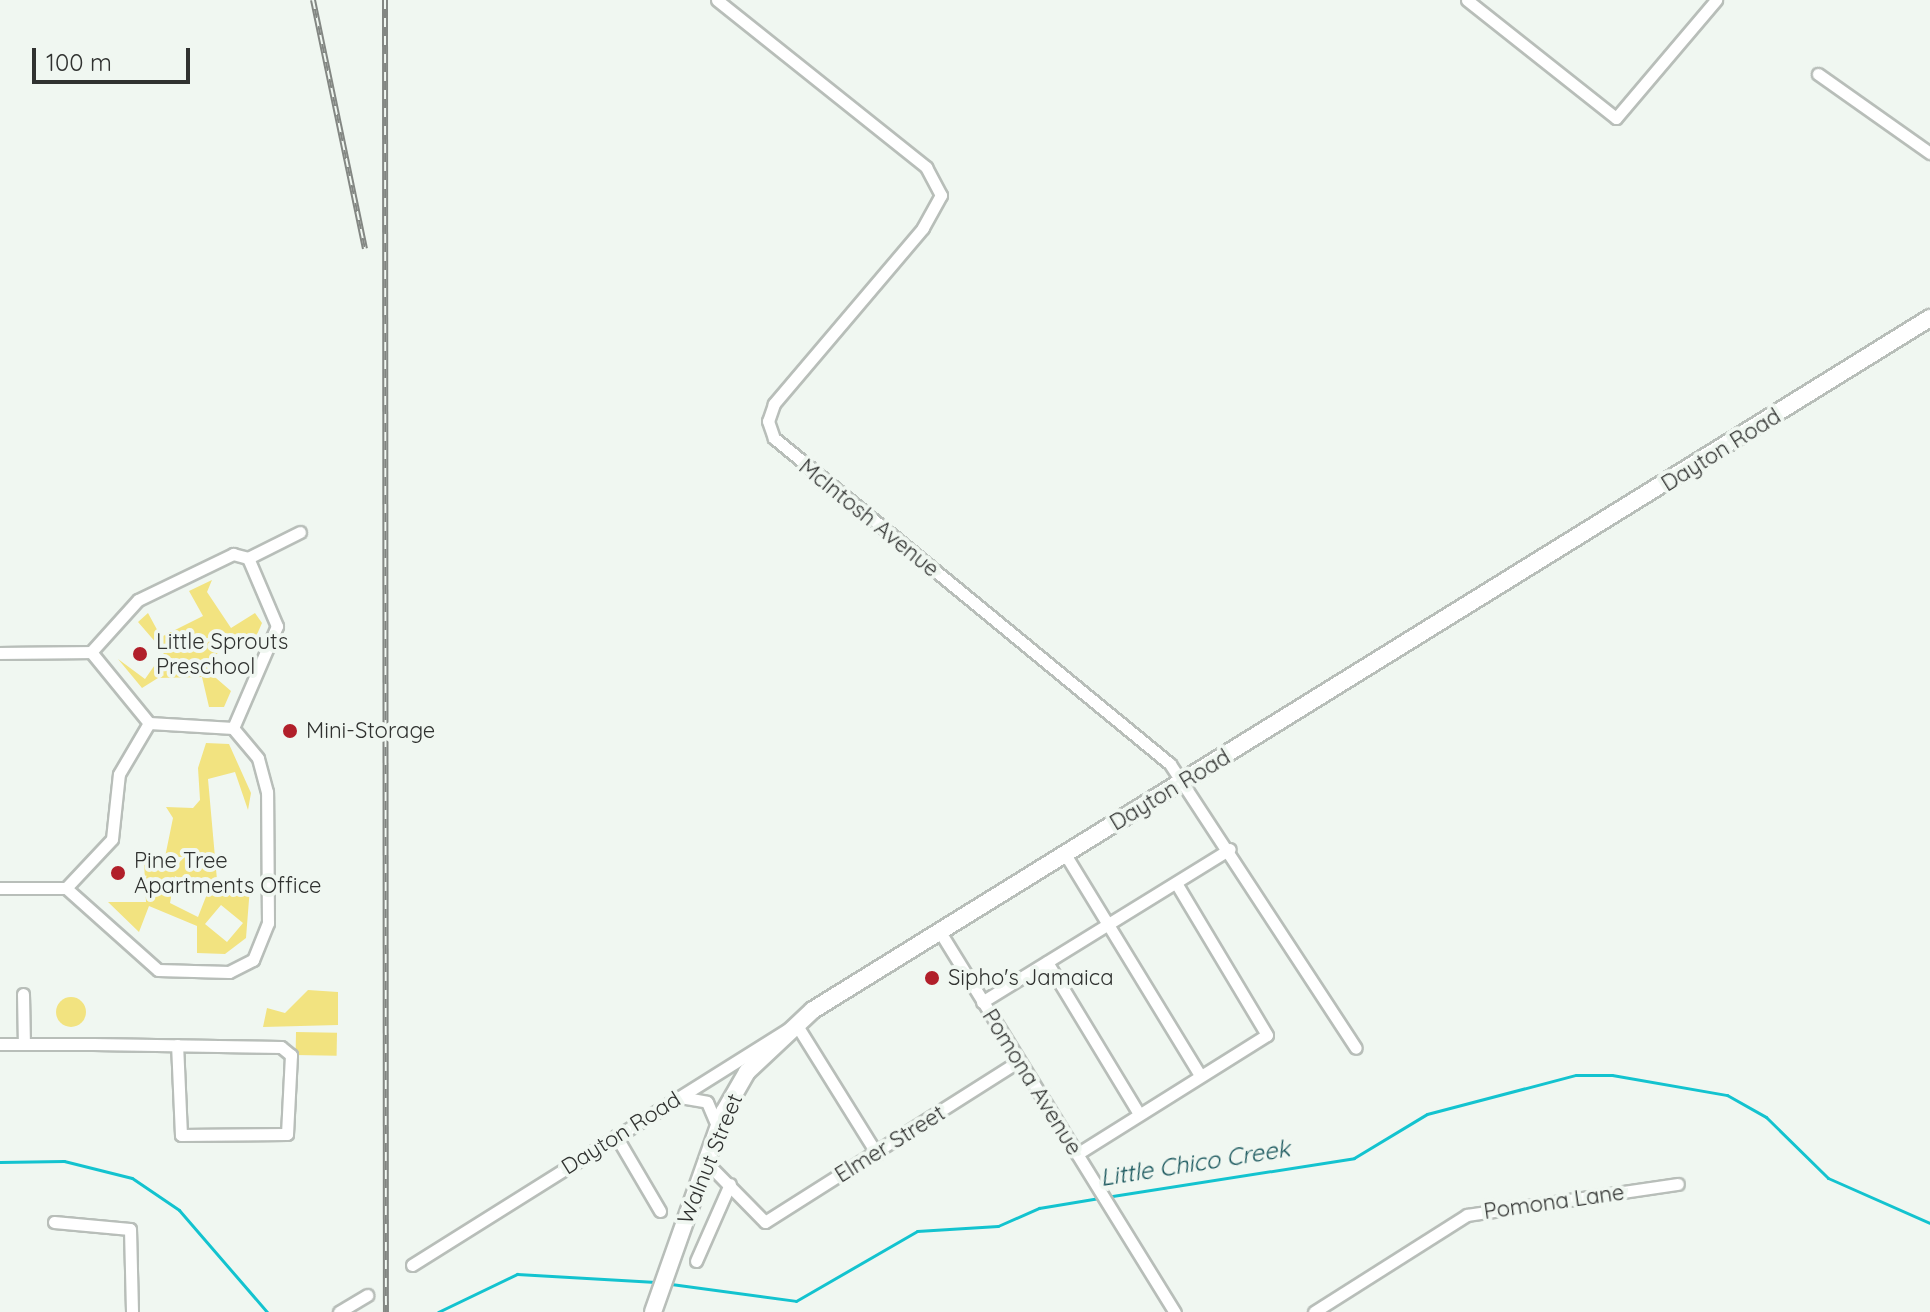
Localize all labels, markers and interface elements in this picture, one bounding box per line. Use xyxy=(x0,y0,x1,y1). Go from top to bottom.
scale bar xyxy=(36,32,194,82)
text: 100 m xyxy=(46,47,112,77)
street label: Dayton Road xyxy=(1657,403,1785,497)
street label: McIntosh Avenue xyxy=(794,453,944,583)
place label: Little Sprouts Preschool xyxy=(156,628,288,680)
marker: Little Sprouts Preschool xyxy=(131,645,149,663)
place label: Mini-Storage xyxy=(306,718,435,744)
marker: Mini-Storage xyxy=(281,722,299,740)
street label: Dayton Road xyxy=(1105,744,1235,836)
place label: Pine Tree Apartments Office xyxy=(134,847,321,898)
marker: Pine Tree Apartments Office xyxy=(109,864,127,882)
place label: Sipho's Jamaica xyxy=(948,965,1114,991)
marker: Sipho's Jamaica xyxy=(923,969,941,987)
street label: Pomona Avenue xyxy=(977,1004,1087,1160)
street label: Dayton Road xyxy=(557,1086,685,1180)
street label: Walnut Street xyxy=(672,1090,748,1228)
street label: Elmer Street xyxy=(830,1100,950,1188)
water label: Little Chico Creek xyxy=(1098,1134,1292,1192)
street label: Pomona Lane xyxy=(1482,1179,1626,1225)

